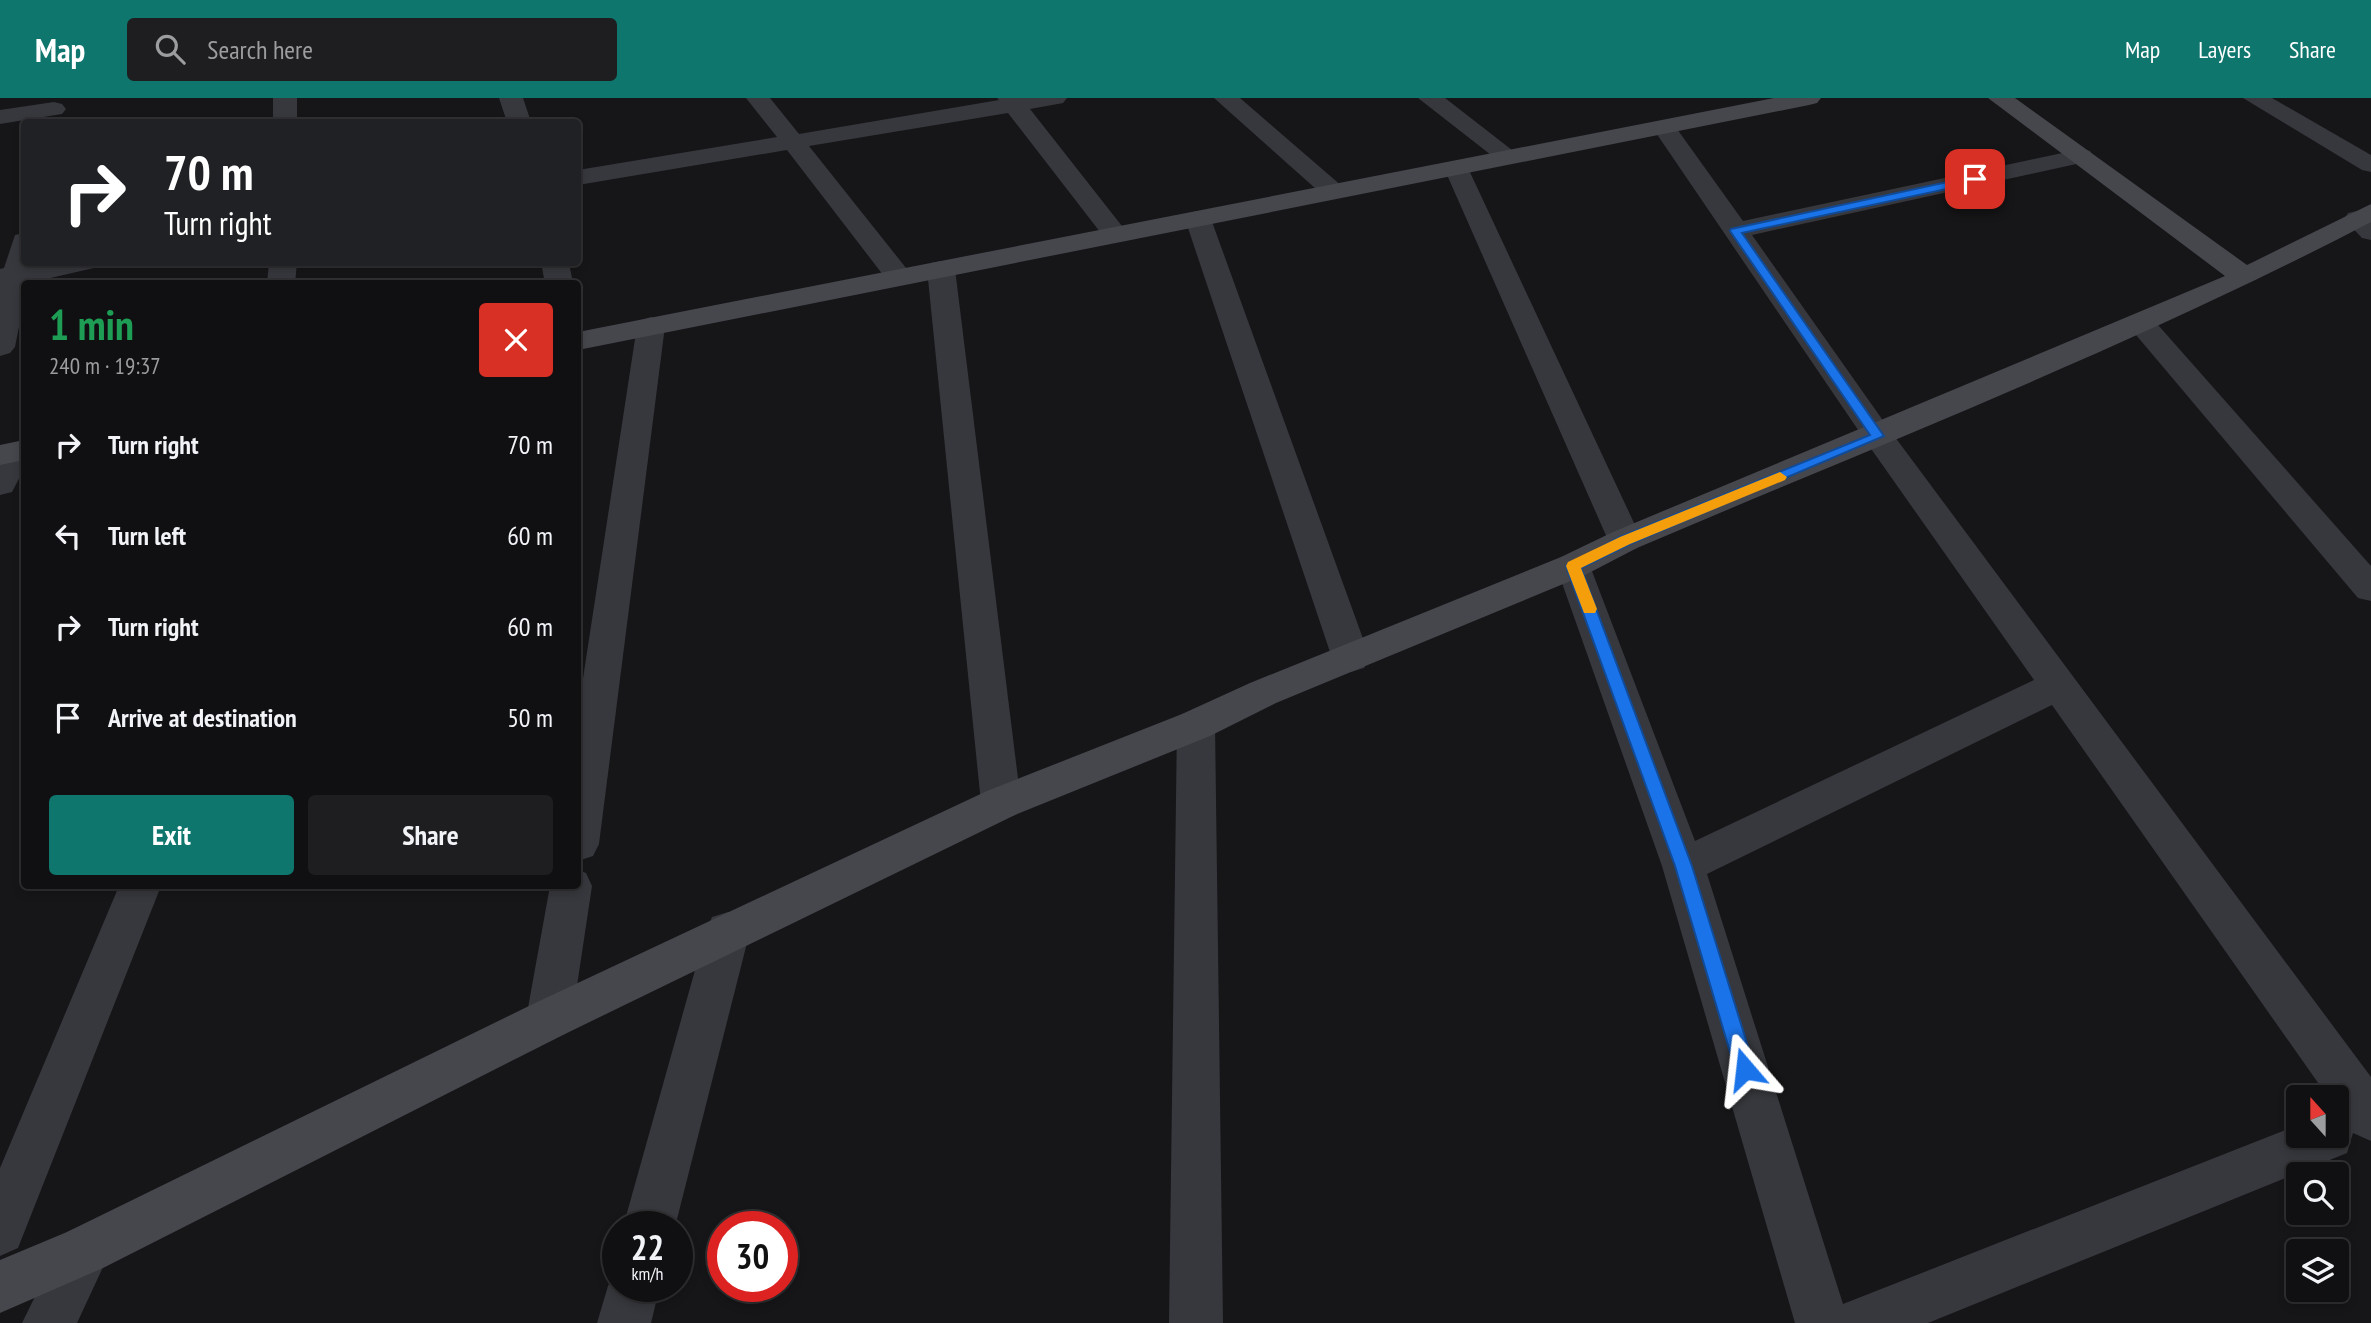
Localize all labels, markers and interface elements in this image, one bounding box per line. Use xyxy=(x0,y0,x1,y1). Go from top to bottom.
search box xyxy=(127,18,617,81)
text: Map xyxy=(35,28,85,71)
icon: search xyxy=(151,30,189,68)
text: Search here xyxy=(207,33,313,66)
text: Map xyxy=(2125,34,2160,65)
text: Layers xyxy=(2198,34,2251,65)
text: Share xyxy=(2289,34,2336,65)
text: 70 m xyxy=(164,140,253,204)
icon: right xyxy=(49,147,140,238)
pin xyxy=(1945,149,2005,209)
icon: arrive xyxy=(1956,160,1994,198)
text: Turn right xyxy=(164,202,272,244)
text: 1 min xyxy=(49,297,134,352)
button: close xyxy=(479,303,553,377)
text: 240 m · 19:37 xyxy=(49,351,161,380)
icon: right xyxy=(49,426,87,464)
text: Turn right xyxy=(108,428,199,461)
text: 70 m xyxy=(507,428,553,461)
icon: left xyxy=(49,517,87,555)
text: Turn left xyxy=(108,519,186,552)
text: 60 m xyxy=(507,519,553,552)
icon: right xyxy=(49,608,87,646)
text: Turn right xyxy=(108,610,199,643)
text: 60 m xyxy=(507,610,553,643)
icon: arrive xyxy=(49,699,87,737)
text: Arrive at destination xyxy=(108,701,297,734)
text: 50 m xyxy=(507,701,553,734)
button: Exit xyxy=(49,795,294,875)
button: Share xyxy=(308,795,553,875)
position arrow xyxy=(1708,1032,1782,1106)
north arrow xyxy=(2286,1085,2348,1148)
map controls xyxy=(2286,1085,2349,1302)
button: search xyxy=(2286,1162,2349,1225)
speed limit sign: 30 xyxy=(707,1211,798,1302)
text: 22 xyxy=(631,1224,664,1270)
button: layers xyxy=(2286,1239,2349,1302)
text: km/h xyxy=(632,1262,663,1285)

